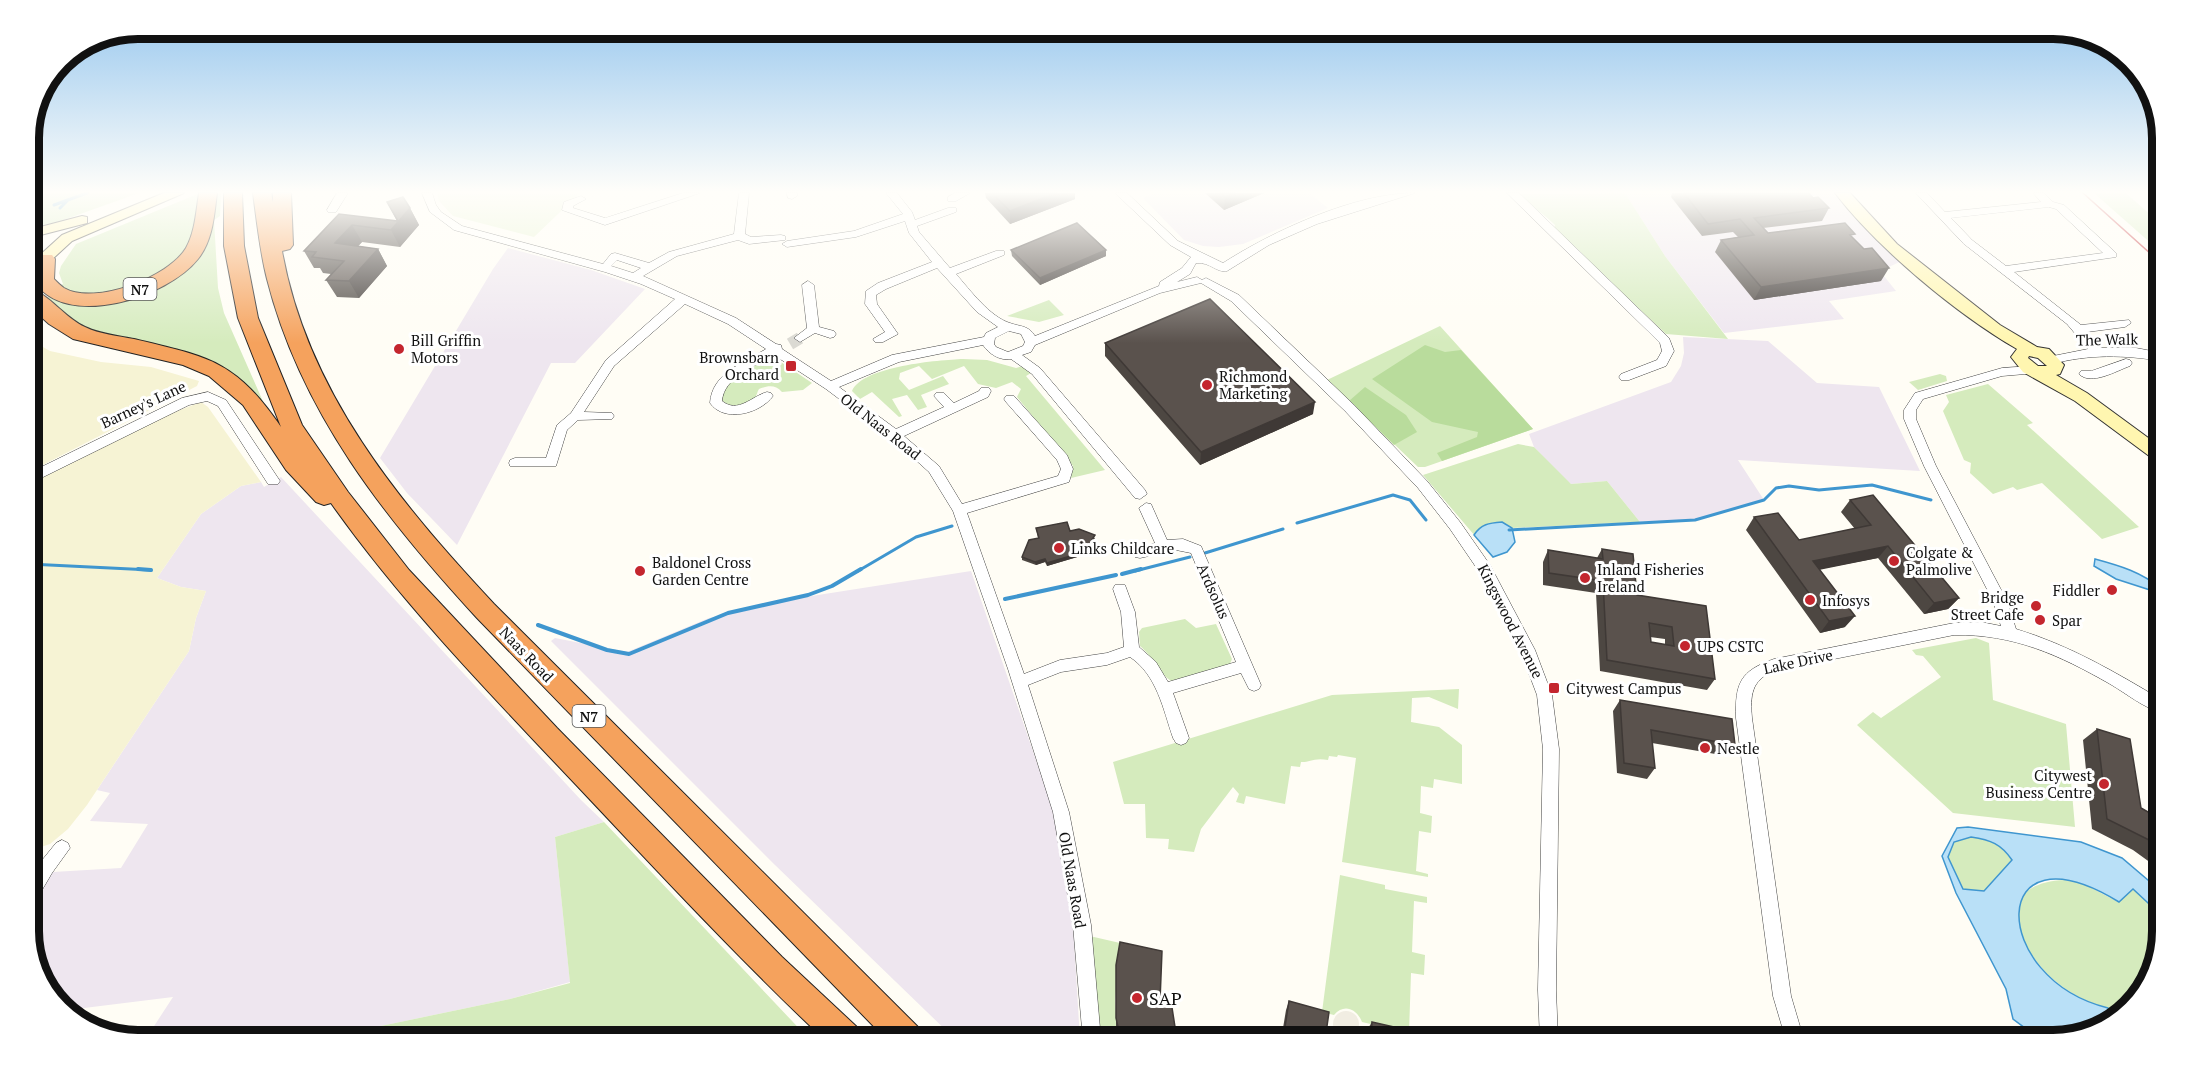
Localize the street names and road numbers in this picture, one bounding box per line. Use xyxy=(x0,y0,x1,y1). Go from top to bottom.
road number: N7 xyxy=(124,278,156,300)
street label: The Walk xyxy=(2076,328,2138,350)
street label: Barney's Lane xyxy=(97,376,189,432)
street label: Old Naas Road xyxy=(836,388,926,464)
street label: Ardsolus xyxy=(1193,560,1235,622)
street label: Kingswood Avenue xyxy=(1474,560,1548,682)
street label: Naas Road xyxy=(496,622,558,686)
street label: Lake Drive xyxy=(1762,644,1834,678)
road number: N7 xyxy=(572,705,606,727)
street label: Old Naas Road xyxy=(1055,830,1091,930)

